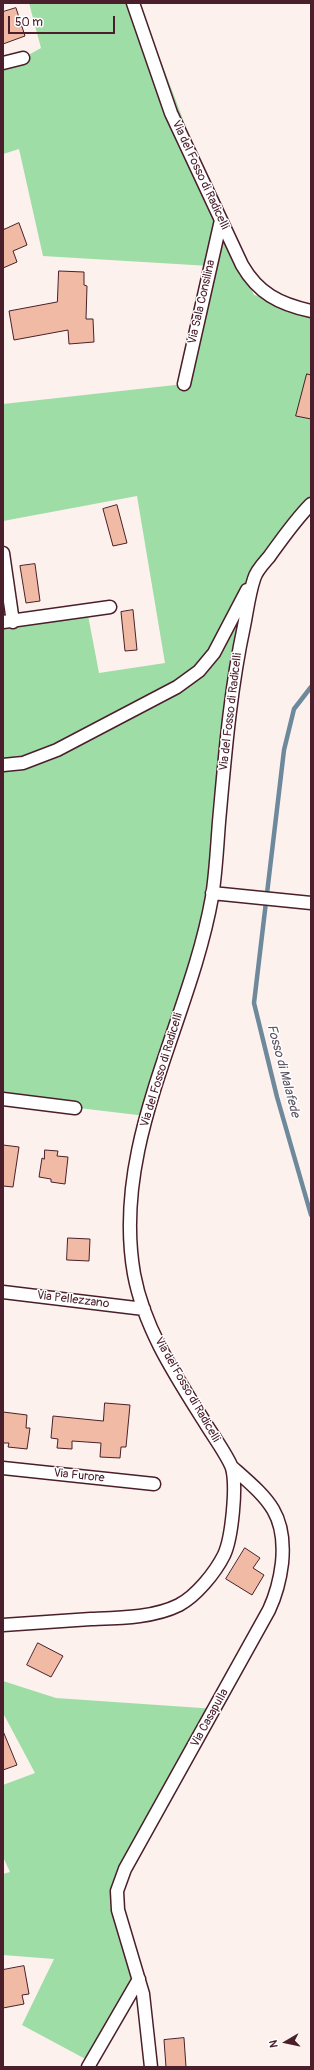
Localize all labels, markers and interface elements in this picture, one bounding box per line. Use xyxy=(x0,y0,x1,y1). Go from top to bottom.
scale bar xyxy=(10,8,117,34)
text: 50 m xyxy=(15,15,43,30)
street label: Via del Fosso di Radicelli xyxy=(168,118,232,232)
street label: Via Sala Consilina xyxy=(185,258,219,346)
street label: Via del Fosso di Radicelli xyxy=(217,652,245,772)
street label: Via del Fosso di Radicelli xyxy=(138,1011,186,1129)
water label: Fosso di Malafede xyxy=(263,1023,303,1119)
street label: Via Pellezzano xyxy=(36,1288,110,1312)
street label: Via del Fosso di Radicelli xyxy=(151,1335,223,1445)
street label: Via Furore xyxy=(53,1466,105,1486)
street label: Via Casapulla xyxy=(188,1686,232,1750)
north arrow xyxy=(266,2022,306,2062)
text: N xyxy=(267,2039,281,2049)

